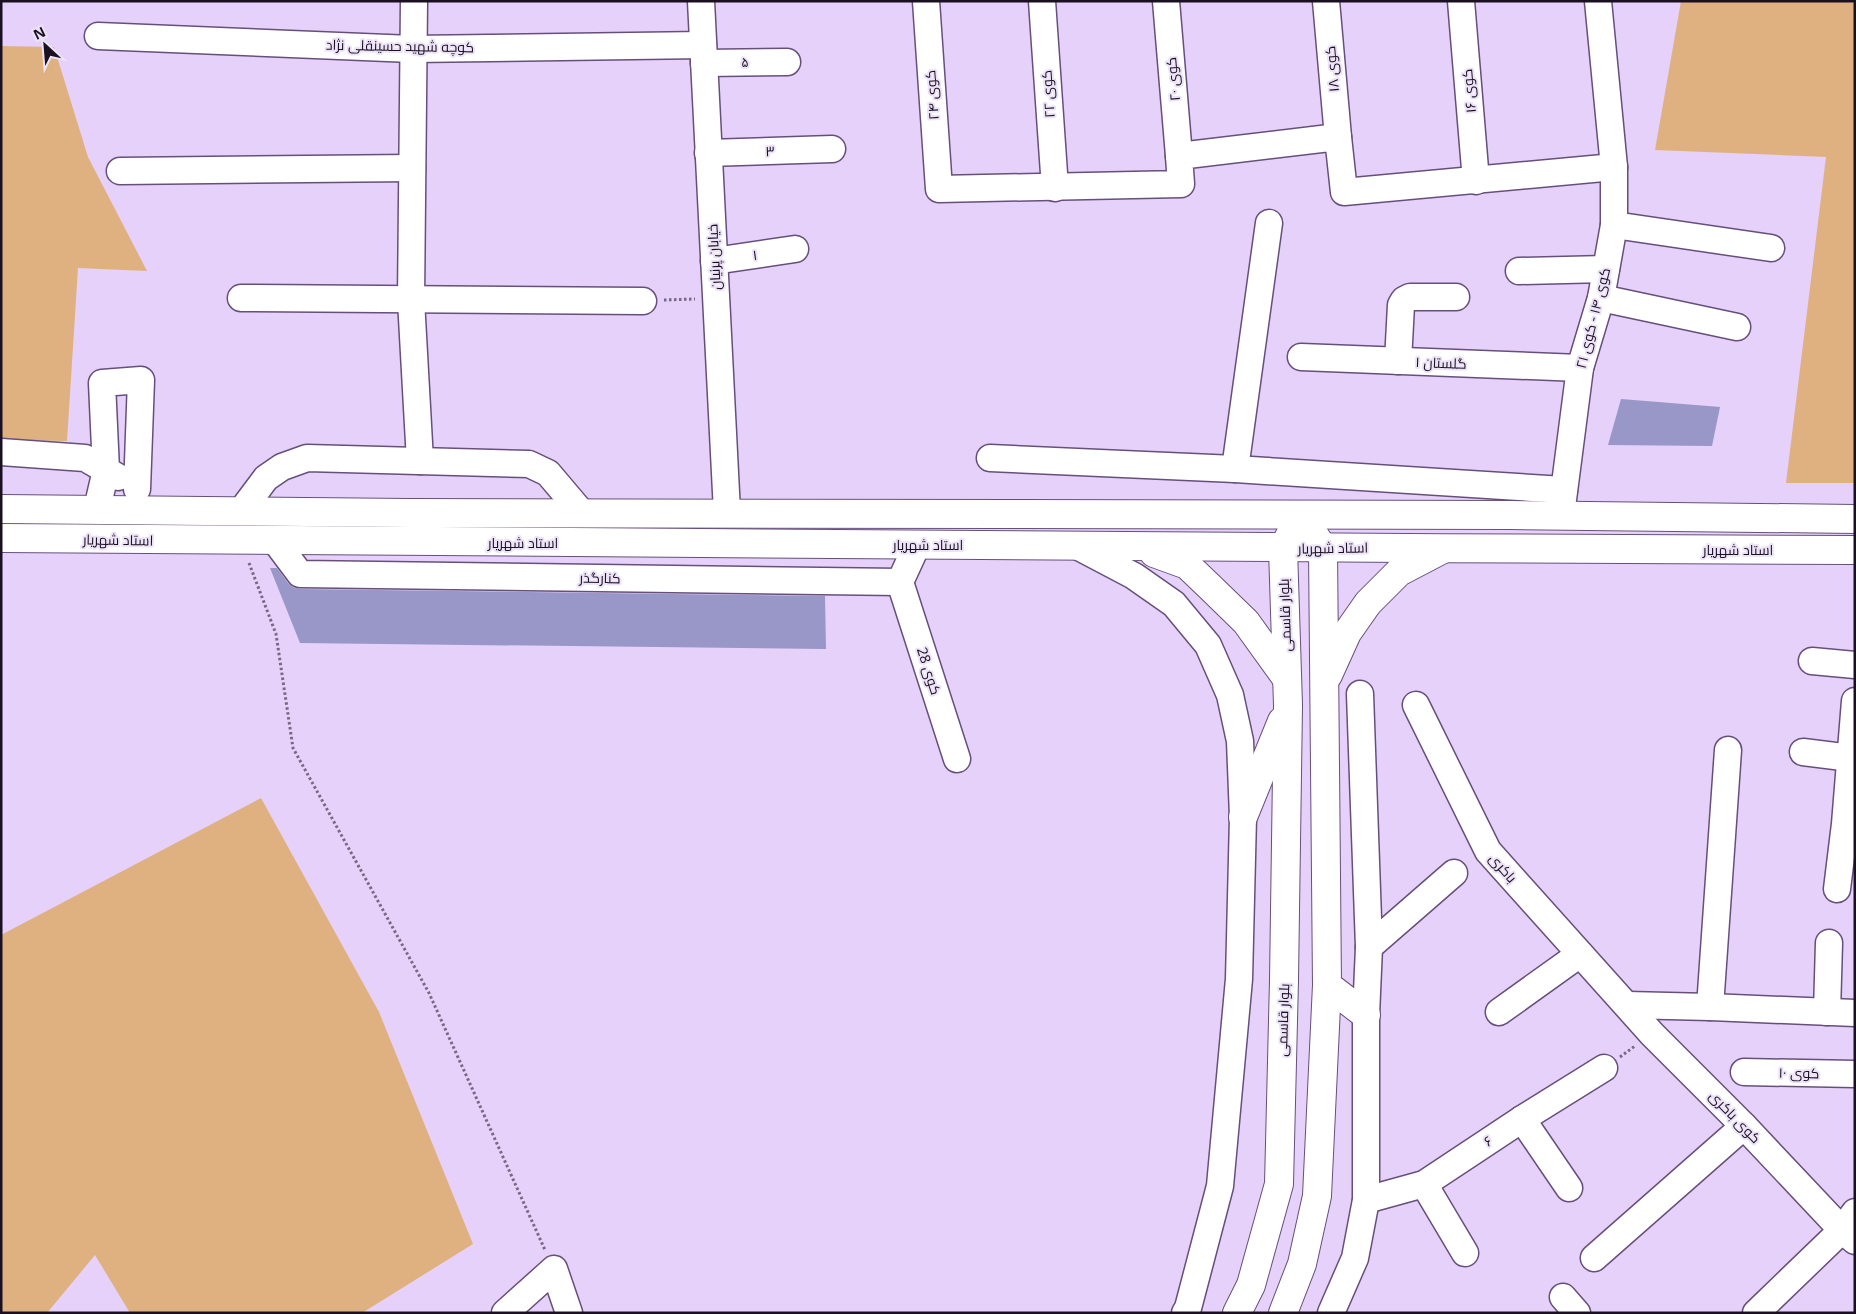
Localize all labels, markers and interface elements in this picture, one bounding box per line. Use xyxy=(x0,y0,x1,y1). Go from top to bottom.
north arrow xyxy=(20,20,70,70)
text: N xyxy=(30,22,48,44)
street label: کوچه شهید حسینقلی نژاد xyxy=(326,35,474,57)
street label: کوی ۱۸ xyxy=(1320,45,1343,93)
street label: ۵ xyxy=(741,52,749,71)
street label: کوی ۲۰ xyxy=(1161,56,1184,102)
street label: کوی ۱۶ xyxy=(1457,68,1480,114)
street label: کوی ۲۴ xyxy=(920,70,943,120)
street label: کوی ۲۲ xyxy=(1036,70,1059,119)
street label: ۳ xyxy=(765,141,775,160)
street label: خیابان پرنیان xyxy=(702,223,726,291)
street label: ۱ xyxy=(751,245,758,264)
street label: کوی ۱۴ - کوی ۲۱ xyxy=(1571,266,1614,370)
street label: ۱ گلستان xyxy=(1415,352,1467,373)
street label: استاد شهریار xyxy=(82,529,153,550)
street label: استاد شهریار xyxy=(487,533,558,552)
street label: استاد شهریار xyxy=(892,535,963,554)
street label: استاد شهریار xyxy=(1297,537,1368,558)
street label: استاد شهریار xyxy=(1702,540,1773,559)
street label: کنارگذر xyxy=(578,568,621,587)
street label: بلوار قاسمی xyxy=(1274,578,1295,652)
street label: کوی 28 xyxy=(913,645,946,697)
street label: باکری xyxy=(1485,849,1521,886)
street label: بلوار قاسمی xyxy=(1272,983,1293,1057)
street label: کوی ۱۰ xyxy=(1778,1063,1820,1082)
street label: کوی باکری xyxy=(1705,1086,1765,1147)
street label: ۶ xyxy=(1480,1131,1496,1150)

